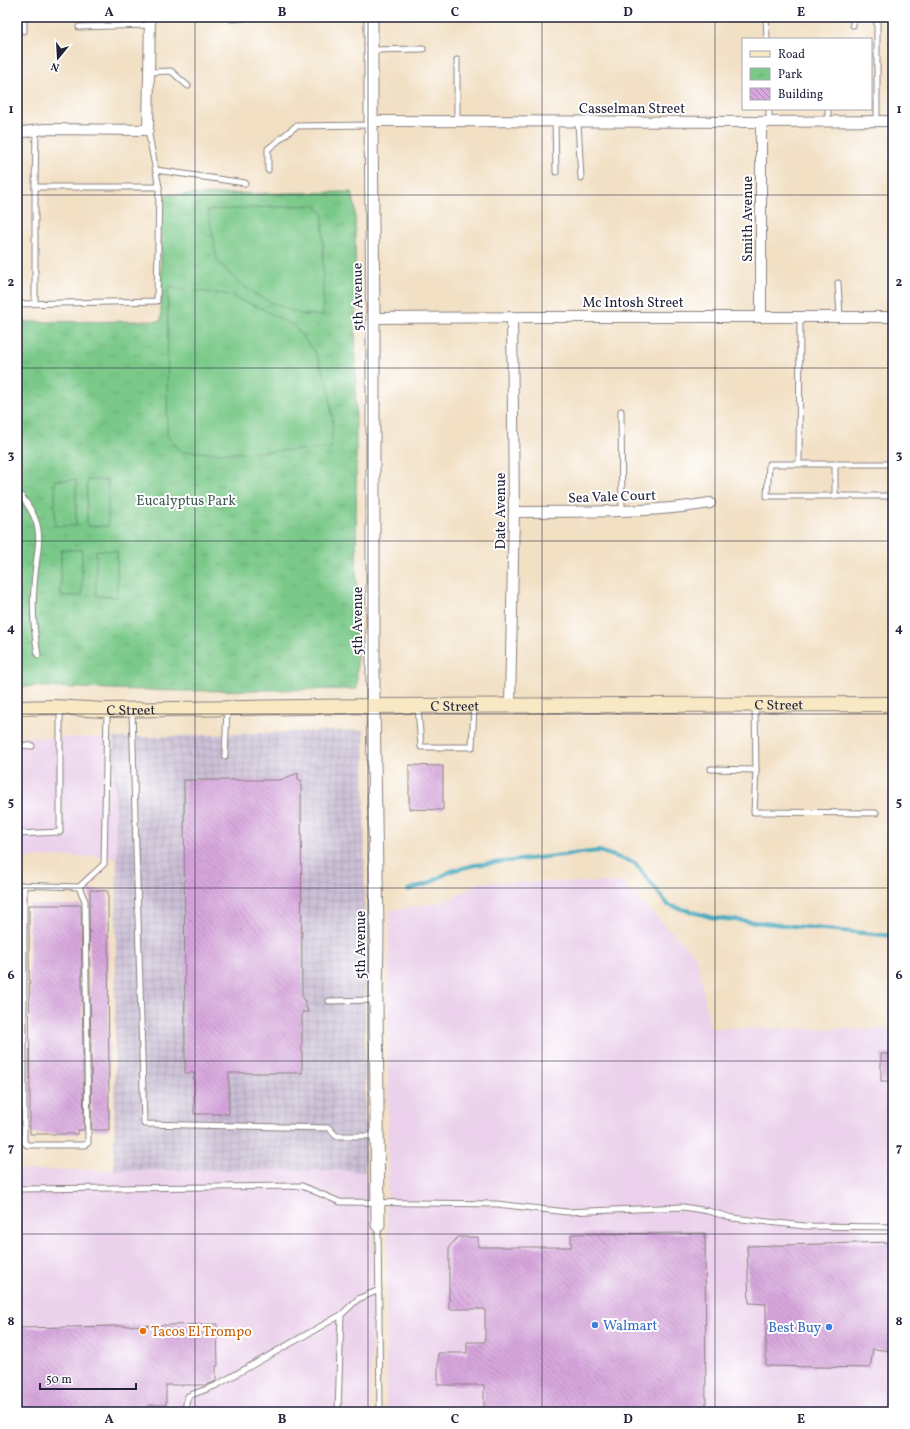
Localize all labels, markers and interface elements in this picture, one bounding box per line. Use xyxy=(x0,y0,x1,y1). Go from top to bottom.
text: A xyxy=(104,4,114,22)
text: B xyxy=(278,4,287,22)
text: C xyxy=(451,4,459,22)
text: D xyxy=(623,4,633,22)
text: E xyxy=(797,4,805,22)
north arrow xyxy=(38,38,78,78)
legend xyxy=(742,38,872,110)
text: Road xyxy=(778,47,805,63)
text: N xyxy=(49,58,61,74)
text: Park xyxy=(778,67,803,83)
text: Building xyxy=(778,87,823,103)
street label: Casselman Street xyxy=(579,100,685,119)
text: 1 xyxy=(8,101,14,119)
text: 1 xyxy=(896,101,902,119)
street label: Smith Avenue xyxy=(739,176,758,262)
street label: 5th Avenue xyxy=(348,262,369,331)
text: 2 xyxy=(8,274,15,292)
text: 2 xyxy=(896,274,903,292)
street label: Mc Intosh Street xyxy=(582,294,684,313)
text: 3 xyxy=(8,447,15,465)
text: 3 xyxy=(896,447,903,465)
street label: Date Avenue xyxy=(492,472,511,550)
street label: Sea Vale Court xyxy=(568,486,656,509)
park label: Eucalyptus Park xyxy=(136,492,236,511)
street label: 5th Avenue xyxy=(349,586,368,655)
text: 4 xyxy=(7,620,15,638)
text: 4 xyxy=(895,620,903,638)
street label: C Street xyxy=(754,696,803,716)
street label: C Street xyxy=(430,698,479,717)
street label: C Street xyxy=(106,701,155,721)
text: 5 xyxy=(8,794,14,812)
text: 5 xyxy=(896,794,902,812)
street label: 5th Avenue xyxy=(352,910,371,979)
text: 6 xyxy=(7,967,15,985)
text: 6 xyxy=(895,967,903,985)
text: 7 xyxy=(8,1140,14,1158)
text: 7 xyxy=(896,1140,902,1158)
text: 8 xyxy=(7,1313,15,1331)
text: 8 xyxy=(895,1313,903,1331)
place label: Walmart xyxy=(603,1317,657,1336)
place label: Best Buy xyxy=(768,1319,821,1338)
marker: Walmart xyxy=(590,1320,600,1330)
marker: Best Buy xyxy=(824,1322,834,1332)
place label: Tacos El Trompo xyxy=(151,1323,252,1342)
marker: Tacos El Trompo xyxy=(138,1326,148,1336)
scale bar xyxy=(40,1365,136,1391)
text: 50 m xyxy=(46,1372,72,1388)
text: A xyxy=(104,1411,114,1429)
text: B xyxy=(278,1411,287,1429)
text: C xyxy=(451,1411,459,1429)
text: D xyxy=(623,1411,633,1429)
text: E xyxy=(797,1411,805,1429)

